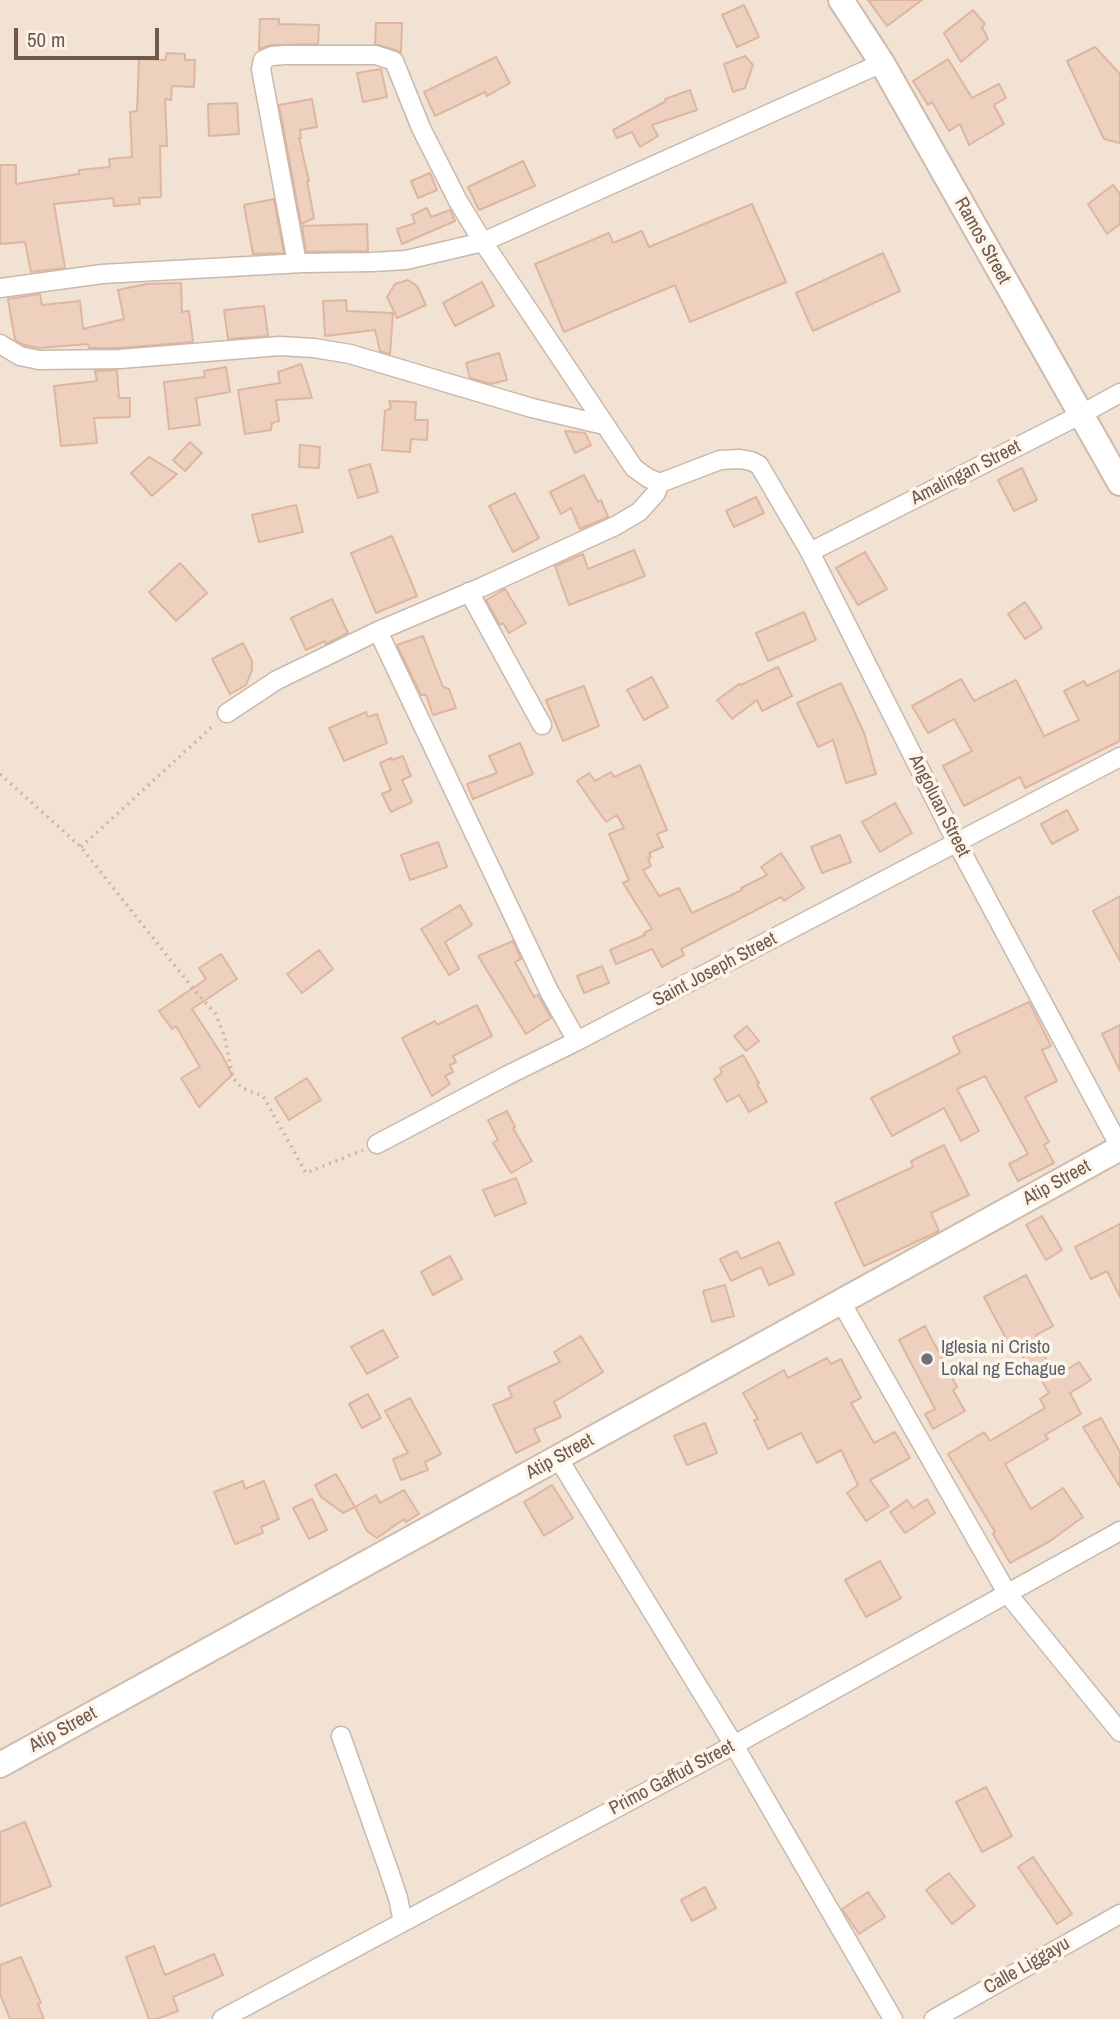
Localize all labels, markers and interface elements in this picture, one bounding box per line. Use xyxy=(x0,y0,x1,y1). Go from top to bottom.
scale bar xyxy=(18,14,163,58)
text: 50 m xyxy=(27,25,65,54)
street label: Ramos Street xyxy=(949,194,1015,288)
street label: Amalingan Street xyxy=(907,436,1025,510)
street label: Angoluan Street xyxy=(903,751,975,861)
street label: Saint Joseph Street xyxy=(649,928,781,1012)
street label: Atip Street xyxy=(1019,1155,1095,1211)
place label: Iglesia ni Cristo Lokal ng Echague xyxy=(941,1337,1066,1381)
marker: Iglesia ni Cristo Lokal ng Echague xyxy=(919,1351,935,1367)
street label: Atip Street xyxy=(522,1429,598,1485)
street label: Atip Street xyxy=(25,1702,101,1758)
street label: Primo Gaffud Street xyxy=(606,1735,738,1821)
street label: Calle Liggayu xyxy=(980,1932,1074,2000)

